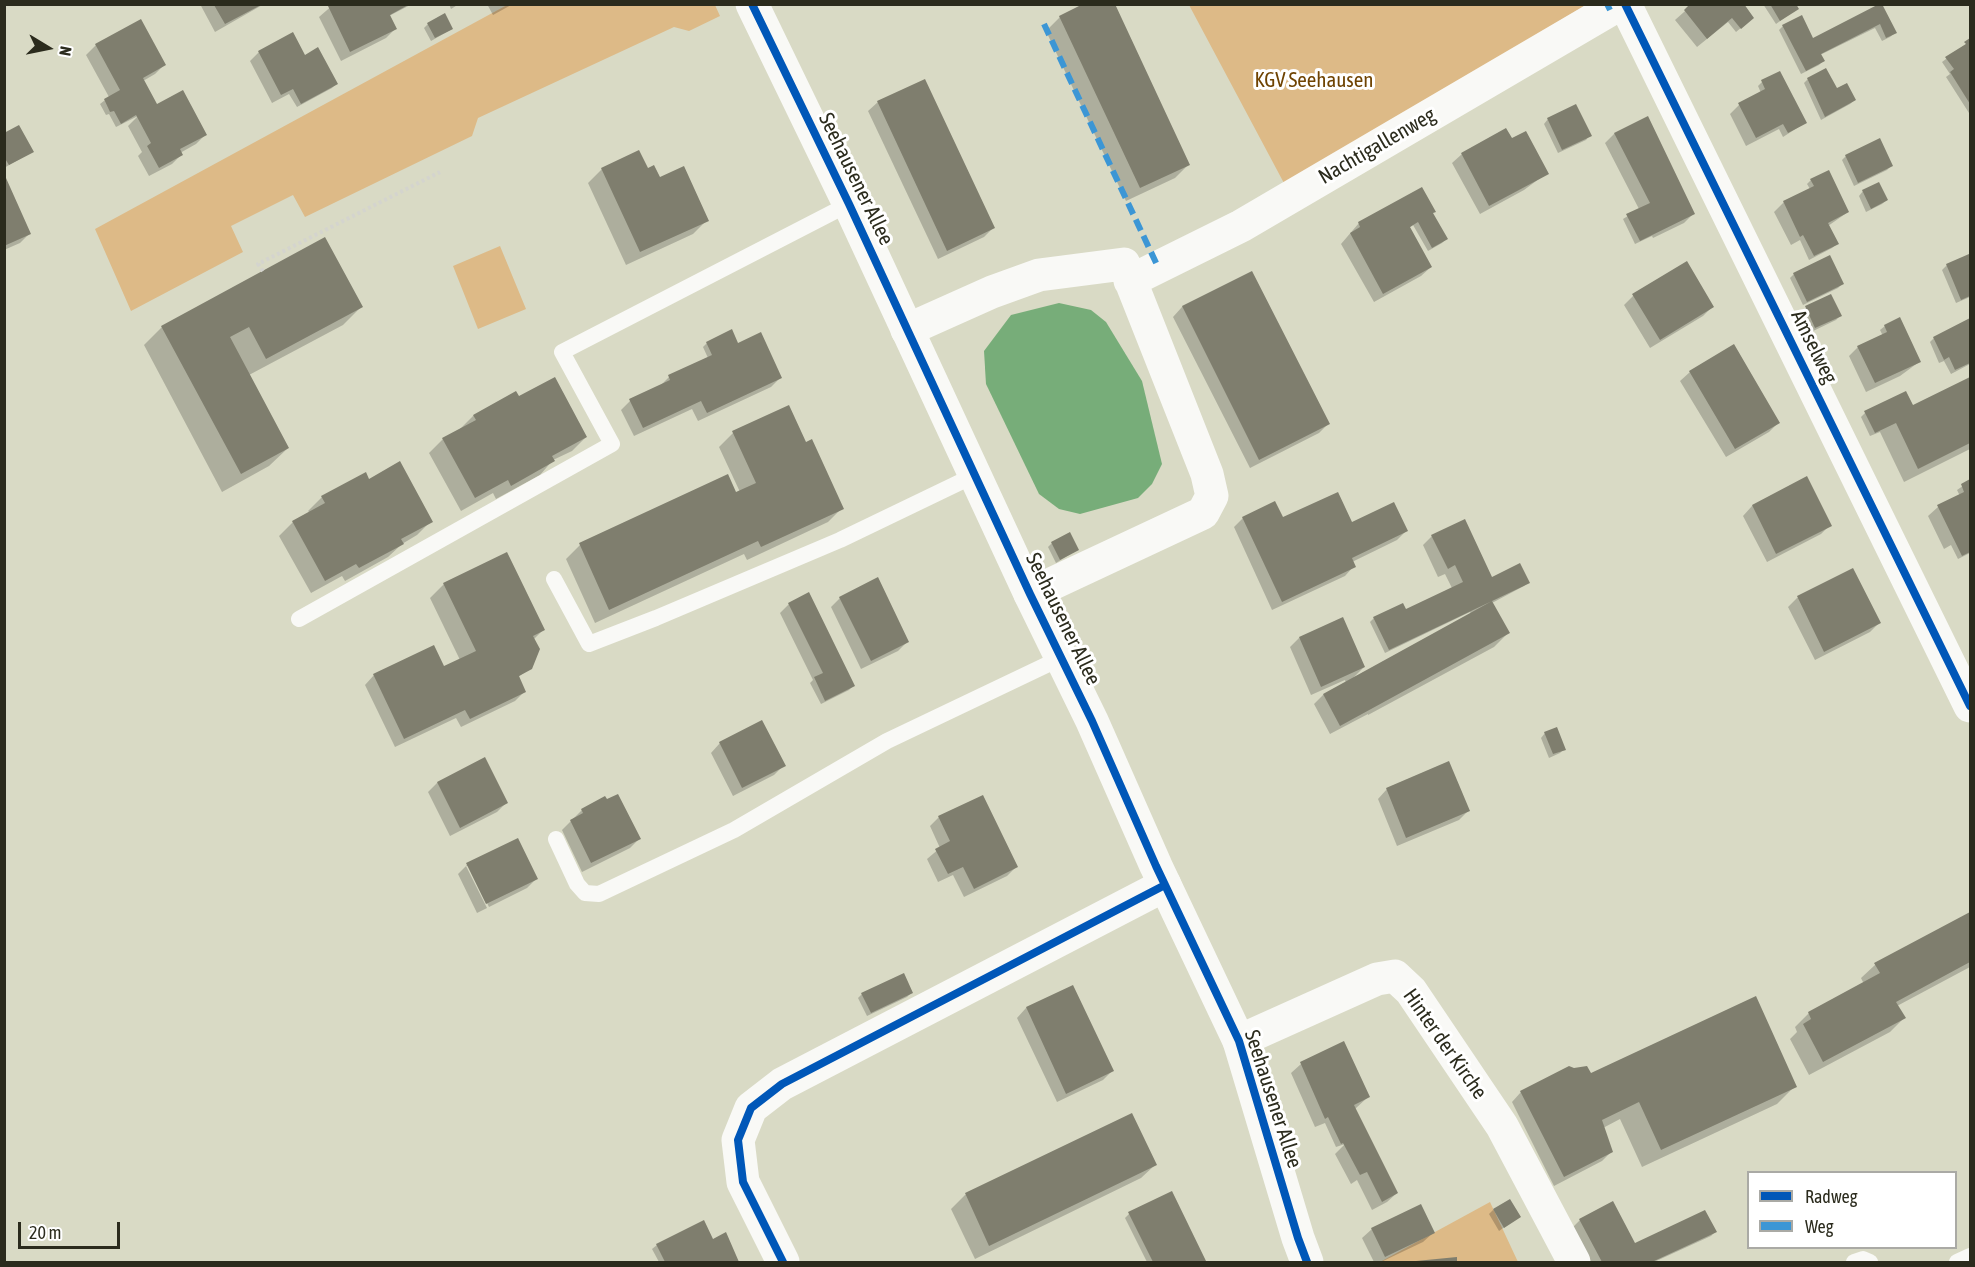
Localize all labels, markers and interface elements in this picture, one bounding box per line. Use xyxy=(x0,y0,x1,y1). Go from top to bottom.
north arrow xyxy=(18,18,78,78)
text: N xyxy=(56,45,75,57)
park label: KGV Seehausen xyxy=(1255,67,1373,93)
street label: Nachtigallenweg xyxy=(1314,102,1440,190)
street label: Seehausener Allee xyxy=(813,109,899,249)
street label: Amselweg xyxy=(1785,306,1843,388)
street label: Seehausener Allee xyxy=(1020,549,1106,689)
street label: Hinter der Kirche xyxy=(1398,984,1492,1104)
street label: Seehausener Allee xyxy=(1239,1027,1307,1171)
legend xyxy=(1747,1171,1957,1249)
text: Radweg xyxy=(1805,1186,1857,1207)
scale bar xyxy=(21,1210,123,1248)
text: Weg xyxy=(1805,1216,1833,1237)
text: 20 m xyxy=(29,1222,61,1243)

